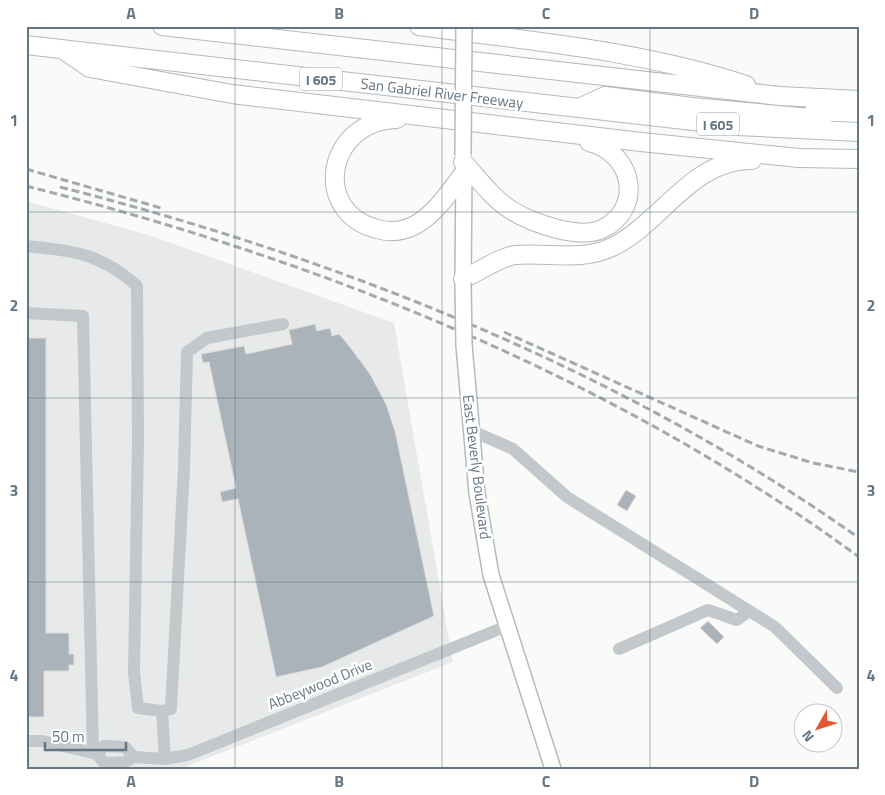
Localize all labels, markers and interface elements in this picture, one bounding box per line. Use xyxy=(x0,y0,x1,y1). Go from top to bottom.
text: A xyxy=(126,1,136,25)
text: B xyxy=(334,1,344,25)
text: C xyxy=(542,1,551,25)
text: D xyxy=(749,1,759,25)
road number: I 605 xyxy=(300,68,342,90)
street label: San Gabriel River Freeway xyxy=(359,72,525,114)
text: 1 xyxy=(10,108,18,132)
text: 1 xyxy=(867,108,875,132)
road number: I 605 xyxy=(697,112,739,136)
text: 2 xyxy=(10,293,18,317)
text: 2 xyxy=(867,293,875,317)
street label: East Beverly Boulevard xyxy=(457,393,497,541)
text: 3 xyxy=(10,478,18,502)
text: 3 xyxy=(867,478,875,502)
street label: Abbeywood Drive xyxy=(264,653,376,715)
text: 4 xyxy=(10,663,19,687)
text: 4 xyxy=(867,663,876,687)
north arrow xyxy=(792,702,842,752)
scale bar xyxy=(45,720,126,752)
text: 50 m xyxy=(52,725,85,748)
text: N xyxy=(796,726,819,747)
text: A xyxy=(126,769,136,793)
text: B xyxy=(334,769,344,793)
text: C xyxy=(542,769,551,793)
text: D xyxy=(749,769,759,793)

